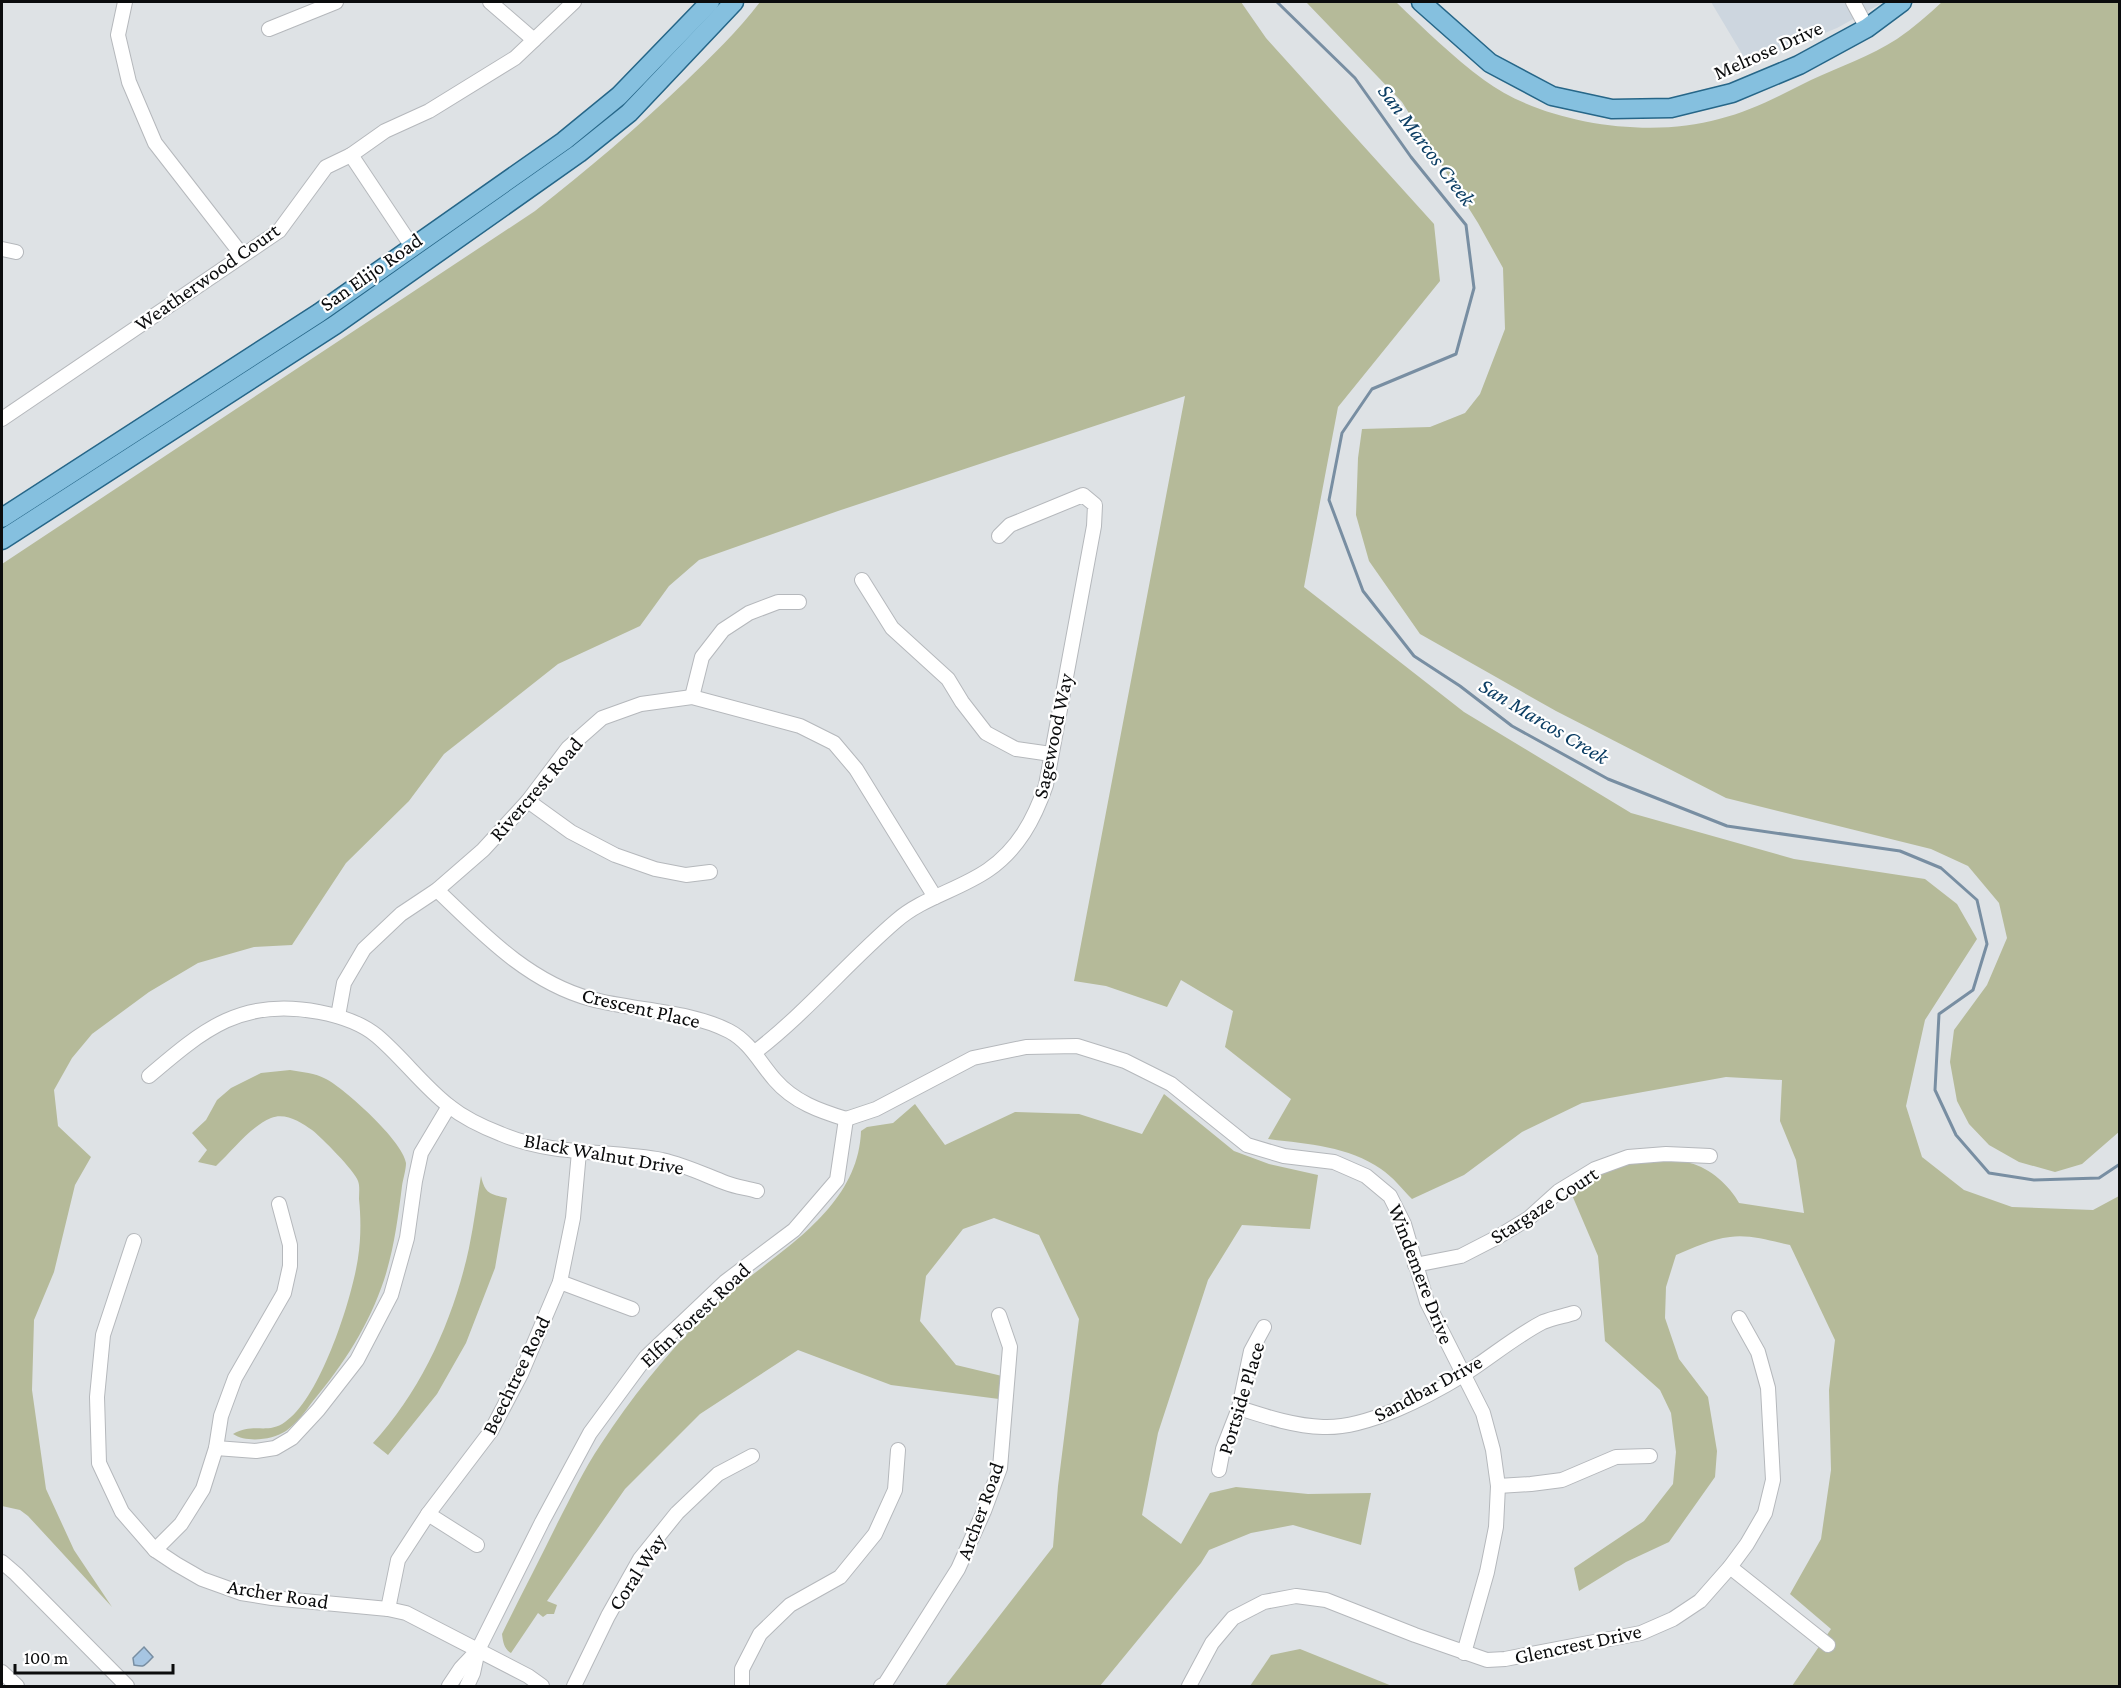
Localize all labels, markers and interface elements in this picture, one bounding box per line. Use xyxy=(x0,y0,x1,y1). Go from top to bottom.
street label: Melrose Drive xyxy=(1710,15,1826,85)
water label: San Marcos Creek xyxy=(1373,79,1482,212)
street label: Weatherwood Court xyxy=(130,217,285,336)
street label: San Elijo Road xyxy=(315,228,427,316)
street label: Sagewood Way xyxy=(1028,671,1078,801)
water label: San Marcos Creek xyxy=(1475,673,1614,770)
street label: Rivercrest Road xyxy=(484,732,588,846)
street label: Crescent Place xyxy=(580,983,702,1033)
street label: Black Walnut Drive xyxy=(522,1128,686,1180)
street label: Stargaze Court xyxy=(1486,1161,1603,1249)
street label: Windemere Drive xyxy=(1383,1201,1459,1347)
street label: Elfin Forest Road xyxy=(635,1258,755,1372)
street label: Beechtree Road xyxy=(477,1312,555,1438)
street label: Portside Place xyxy=(1213,1339,1269,1457)
street label: Sandbar Drive xyxy=(1370,1349,1486,1427)
street label: Archer Road xyxy=(951,1459,1009,1563)
street label: Coral Way xyxy=(603,1529,671,1615)
street label: Archer Road xyxy=(226,1574,330,1614)
street label: Glencrest Drive xyxy=(1512,1619,1644,1669)
scale bar xyxy=(15,1637,172,1675)
text: 100 m xyxy=(24,1648,69,1668)

